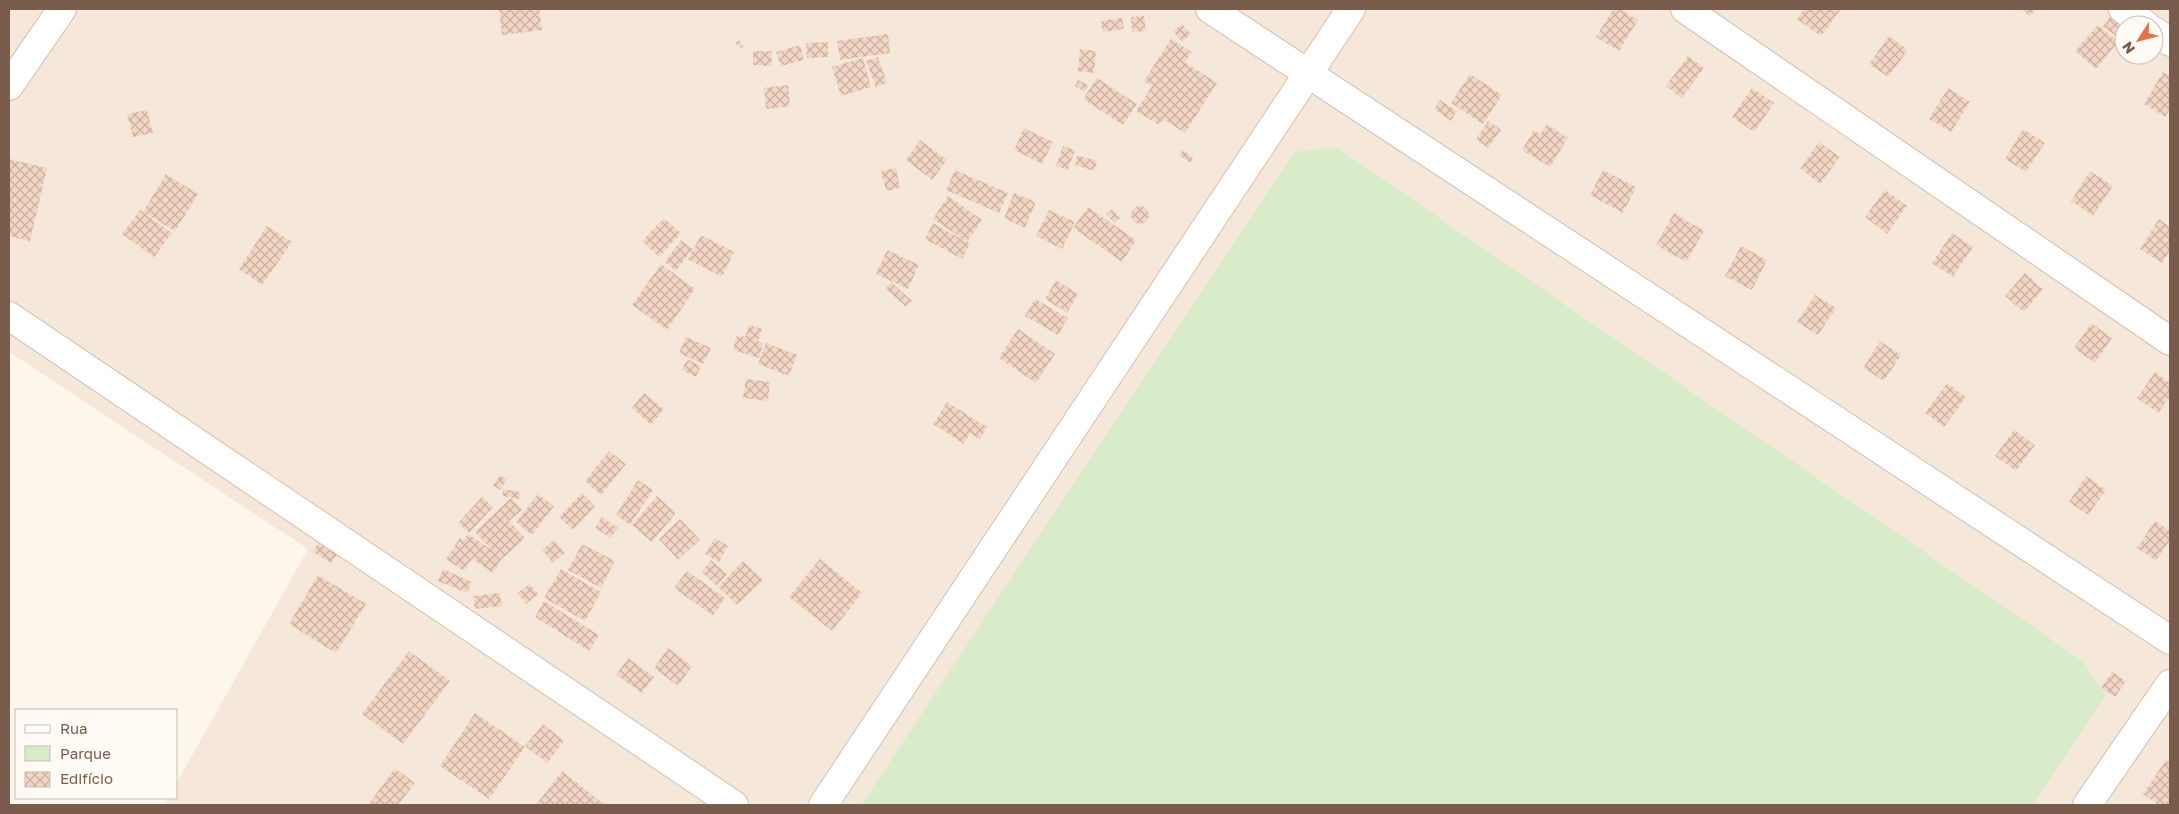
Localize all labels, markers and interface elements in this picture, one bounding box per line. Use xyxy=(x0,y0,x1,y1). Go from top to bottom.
north arrow xyxy=(2114,15,2164,65)
text: N xyxy=(2118,39,2138,57)
legend xyxy=(15,709,178,799)
text: Rua xyxy=(60,719,87,737)
text: Parque xyxy=(60,744,111,762)
text: Edifício xyxy=(60,769,113,787)

